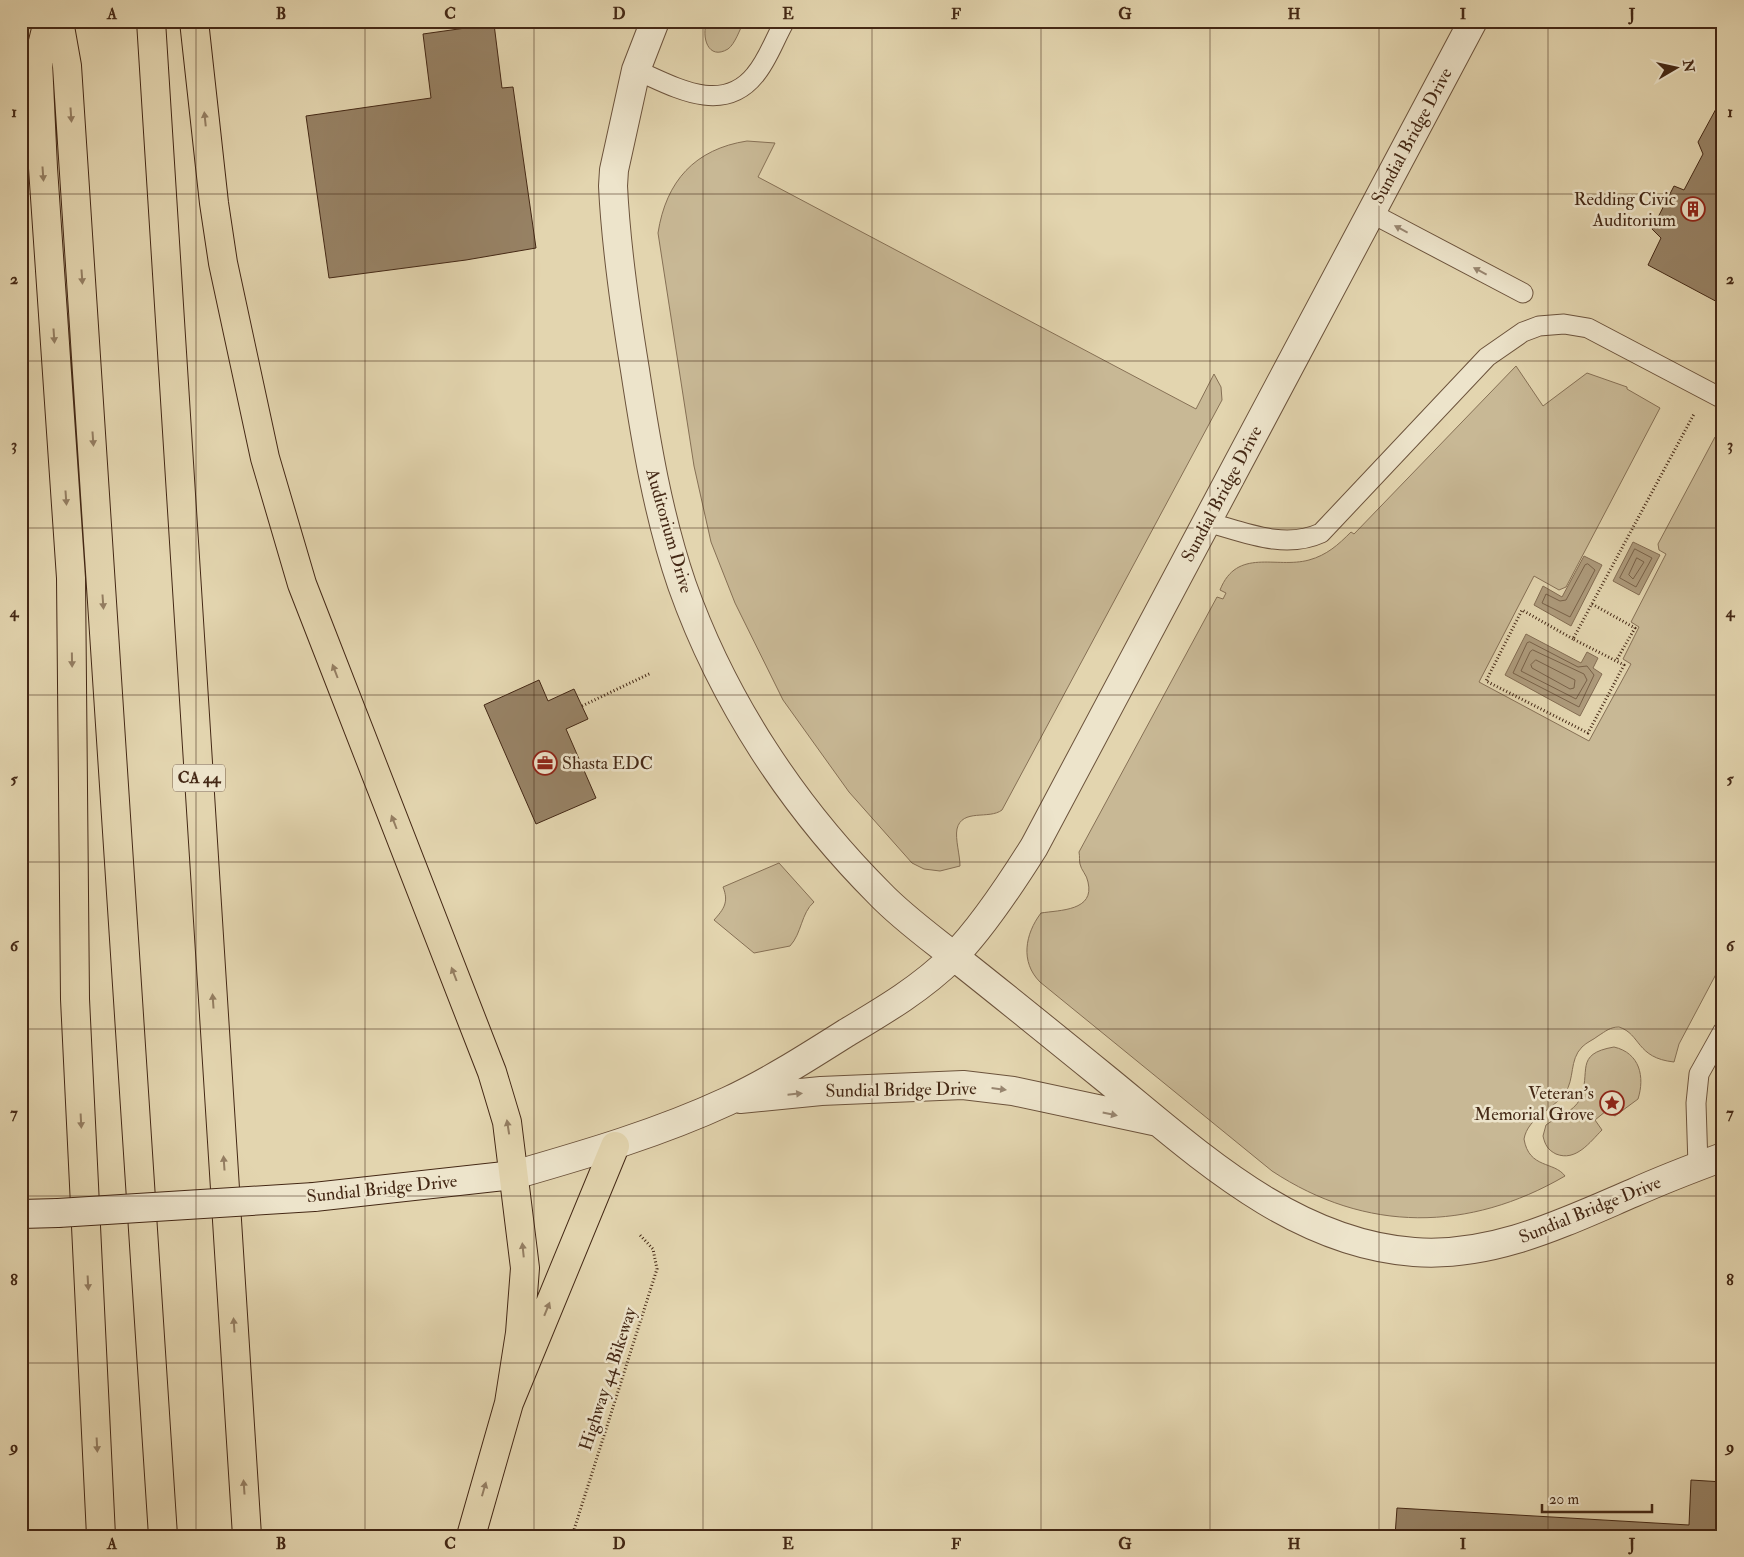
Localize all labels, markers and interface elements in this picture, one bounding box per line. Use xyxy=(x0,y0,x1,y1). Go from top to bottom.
text: A xyxy=(106,4,118,24)
text: B xyxy=(276,4,286,24)
text: C xyxy=(444,4,456,24)
text: D xyxy=(612,4,626,24)
text: E xyxy=(782,4,794,24)
text: F xyxy=(951,4,961,24)
text: G xyxy=(1118,4,1132,24)
text: H xyxy=(1287,4,1301,24)
text: I xyxy=(1460,4,1467,24)
text: J xyxy=(1628,4,1636,25)
north arrow xyxy=(1652,42,1702,92)
text: N xyxy=(1679,58,1698,74)
street label: Sundial Bridge Drive xyxy=(1366,63,1458,208)
text: 1 xyxy=(11,102,17,122)
text: 1 xyxy=(1727,102,1733,122)
one-way arrow xyxy=(67,107,75,123)
one-way arrow xyxy=(201,110,209,126)
one-way arrow xyxy=(40,166,48,182)
place label: Redding Civic Auditorium xyxy=(1574,188,1676,232)
building icon: Redding Civic Auditorium xyxy=(1680,196,1706,222)
one-way arrow xyxy=(1394,224,1407,233)
one-way arrow xyxy=(1473,267,1488,275)
text: 2 xyxy=(10,269,18,289)
text: 2 xyxy=(1726,269,1734,289)
one-way arrow xyxy=(78,270,86,286)
one-way arrow xyxy=(51,328,59,344)
street label: Sundial Bridge Drive xyxy=(1176,421,1268,566)
one-way arrow xyxy=(89,432,97,448)
text: 3 xyxy=(11,435,17,455)
text: 3 xyxy=(1727,435,1733,455)
street label: Auditorium Drive xyxy=(640,465,698,596)
one-way arrow xyxy=(62,490,70,506)
one-way arrow xyxy=(100,594,108,610)
text: 4 xyxy=(9,602,20,622)
text: 4 xyxy=(1725,602,1736,622)
one-way arrow xyxy=(68,652,76,668)
one-way arrow xyxy=(331,663,339,678)
office icon: Shasta EDC xyxy=(532,750,558,776)
place label: Shasta EDC xyxy=(562,752,653,775)
road number: CA 44 xyxy=(173,764,225,791)
text: 5 xyxy=(10,769,18,789)
text: 5 xyxy=(1726,769,1734,789)
one-way arrow xyxy=(390,815,398,829)
text: 6 xyxy=(10,936,20,956)
text: 6 xyxy=(1726,936,1736,956)
one-way arrow xyxy=(449,966,457,981)
one-way arrow xyxy=(209,992,217,1008)
street label: Sundial Bridge Drive xyxy=(825,1077,977,1103)
place label: Veteran's Memorial Grove xyxy=(1474,1082,1594,1126)
one-way arrow xyxy=(991,1086,1007,1094)
one-way arrow xyxy=(788,1089,804,1097)
place icon: Veteran's Memorial Grove xyxy=(1599,1090,1625,1116)
text: 7 xyxy=(10,1103,18,1123)
text: 7 xyxy=(1726,1103,1734,1123)
one-way arrow xyxy=(1102,1110,1118,1118)
one-way arrow xyxy=(77,1113,85,1129)
one-way arrow xyxy=(503,1118,511,1134)
one-way arrow xyxy=(219,1154,227,1170)
street label: Sundial Bridge Drive xyxy=(306,1170,459,1208)
street label: Sundial Bridge Drive xyxy=(1516,1171,1665,1249)
one-way arrow xyxy=(519,1242,527,1258)
text: 8 xyxy=(10,1270,18,1290)
text: 8 xyxy=(1726,1270,1734,1290)
one-way arrow xyxy=(85,1275,93,1291)
one-way arrow xyxy=(543,1302,551,1316)
street label: Highway 44 Bikeway xyxy=(574,1303,642,1454)
one-way arrow xyxy=(229,1317,237,1333)
text: 9 xyxy=(8,1437,18,1457)
text: 9 xyxy=(1724,1437,1734,1457)
one-way arrow xyxy=(93,1438,101,1454)
one-way arrow xyxy=(240,1479,248,1495)
one-way arrow xyxy=(481,1481,489,1496)
scale bar xyxy=(1542,1482,1652,1514)
text: 20 m xyxy=(1549,1490,1579,1509)
text: A xyxy=(106,1534,118,1554)
text: B xyxy=(276,1534,286,1554)
text: C xyxy=(444,1534,456,1554)
text: D xyxy=(612,1534,626,1554)
text: E xyxy=(782,1534,794,1554)
text: F xyxy=(951,1534,961,1554)
text: G xyxy=(1118,1534,1132,1554)
text: H xyxy=(1287,1534,1301,1554)
text: I xyxy=(1460,1534,1467,1554)
text: J xyxy=(1628,1534,1636,1555)

